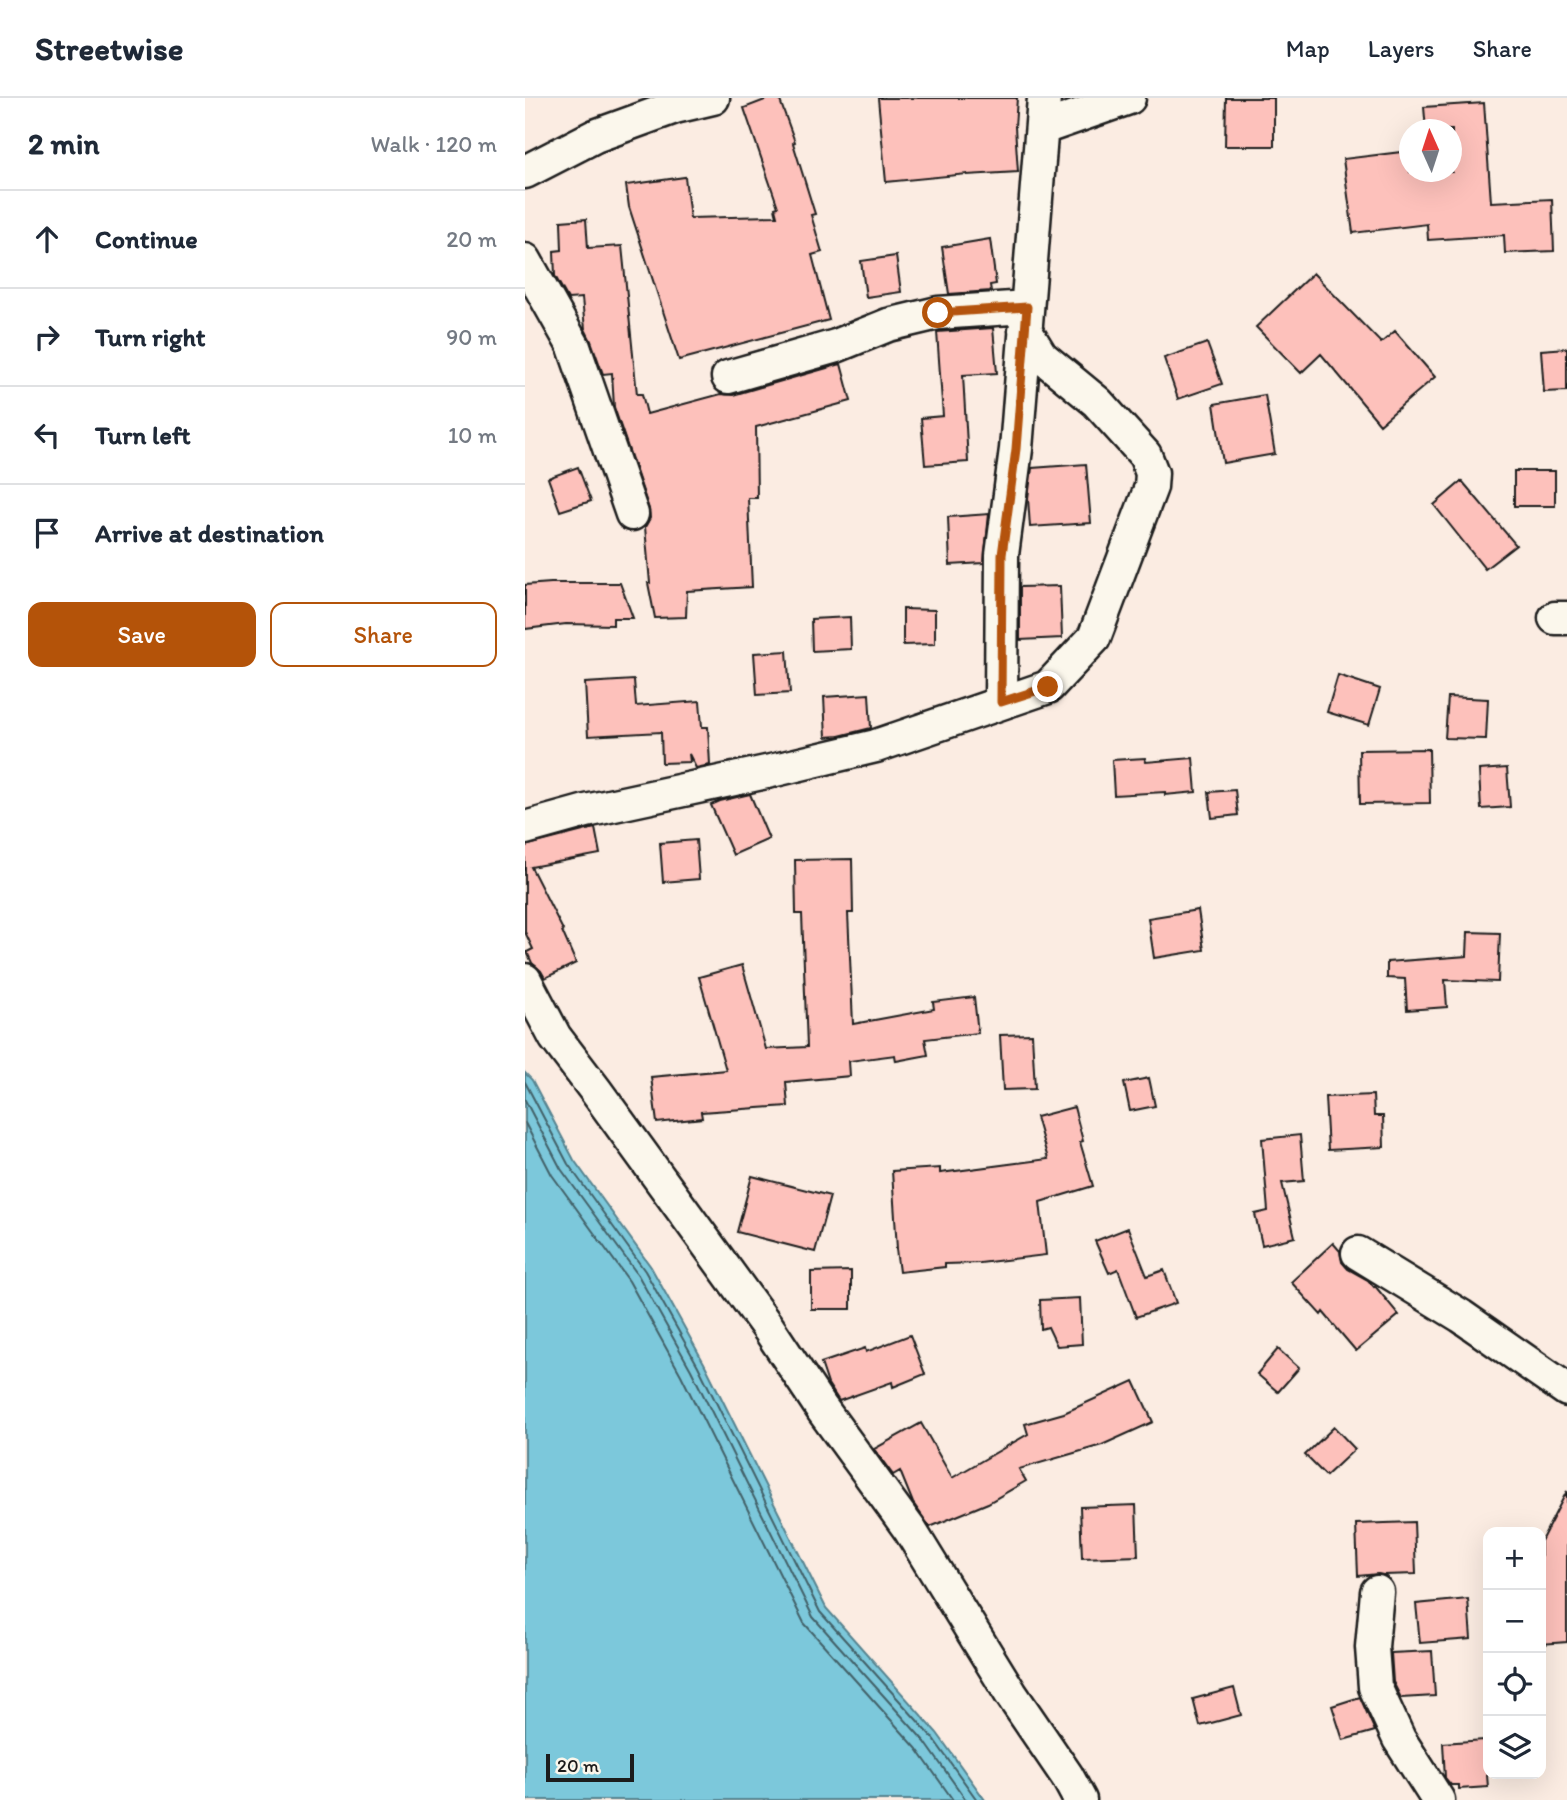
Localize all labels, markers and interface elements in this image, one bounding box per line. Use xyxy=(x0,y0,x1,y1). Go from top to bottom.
text: Streetwise xyxy=(35,29,184,68)
text: Map xyxy=(1286,34,1330,63)
text: Layers xyxy=(1368,34,1435,63)
text: Share xyxy=(1473,34,1532,63)
north arrow xyxy=(1399,119,1462,182)
text: 2 min xyxy=(28,125,99,162)
text: Walk · 120 m xyxy=(371,130,497,158)
icon: ahead xyxy=(28,220,66,258)
text: Continue xyxy=(95,223,198,255)
text: 20 m xyxy=(446,225,497,253)
route start xyxy=(922,297,953,328)
icon: right xyxy=(28,318,66,356)
text: Turn right xyxy=(95,321,206,353)
text: 90 m xyxy=(446,323,497,351)
icon: left xyxy=(28,416,66,454)
text: Turn left xyxy=(95,419,191,451)
text: 10 m xyxy=(448,421,497,449)
icon: arrive xyxy=(28,514,66,552)
text: Arrive at destination xyxy=(95,517,324,549)
button: Save xyxy=(28,602,256,667)
button: Share xyxy=(270,602,497,667)
route end xyxy=(1032,671,1063,702)
map controls xyxy=(1483,1527,1546,1779)
button: + xyxy=(1483,1527,1546,1590)
button: − xyxy=(1483,1590,1546,1653)
button: locate xyxy=(1483,1653,1546,1716)
button: layers xyxy=(1483,1716,1546,1779)
scale bar xyxy=(546,1751,633,1783)
text: 20 m xyxy=(557,1754,599,1777)

